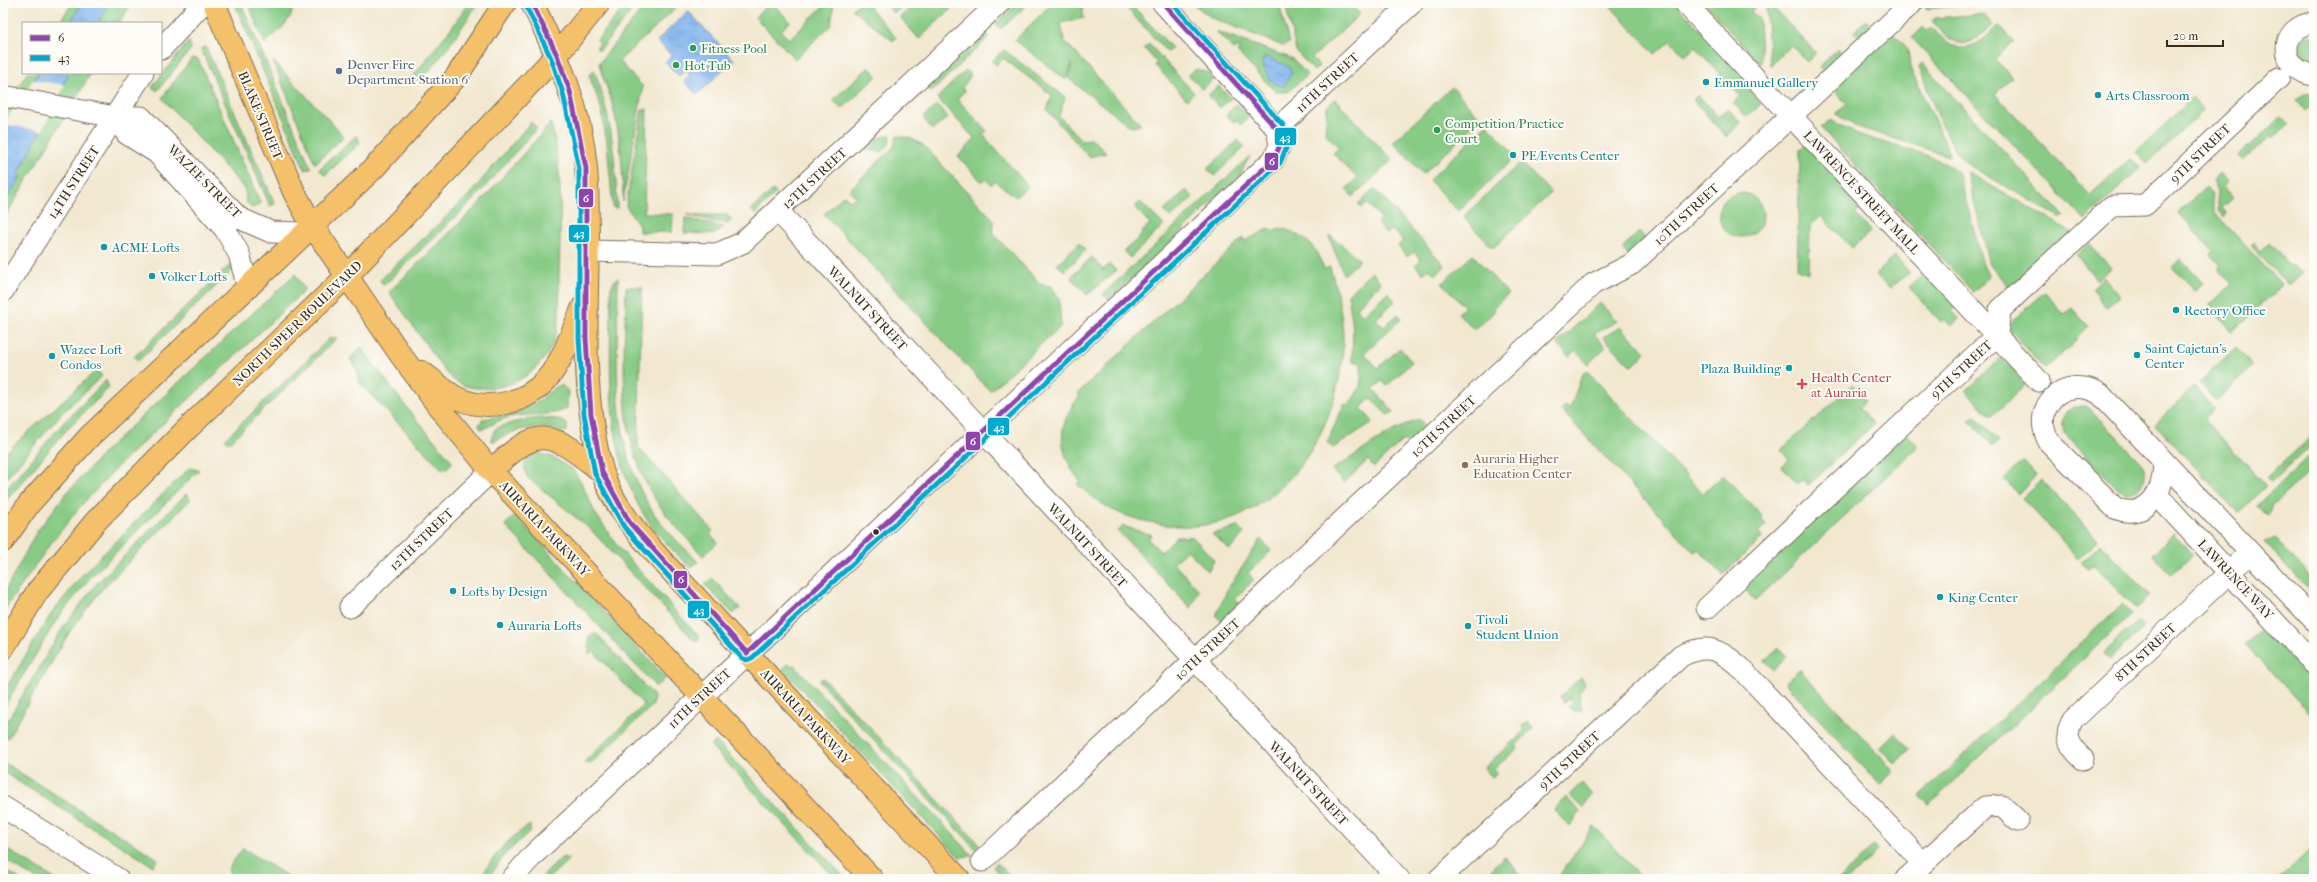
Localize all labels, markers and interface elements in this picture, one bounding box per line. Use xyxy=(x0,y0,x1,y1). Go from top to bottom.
legend xyxy=(22,22,162,74)
scale bar xyxy=(2167,22,2223,48)
text: 20 m xyxy=(2173,29,2198,43)
text: 6 xyxy=(58,31,65,45)
place label: Fitness Pool xyxy=(701,41,767,56)
marker: Fitness Pool xyxy=(688,43,698,53)
street label: 11TH STREET xyxy=(1293,49,1362,115)
text: 43 xyxy=(58,51,70,65)
place label: Denver Fire Department Station 6 xyxy=(347,57,469,87)
place label: Hot Tub xyxy=(684,58,731,73)
marker: Hot Tub xyxy=(671,60,681,70)
marker: Denver Fire Department Station 6 xyxy=(334,66,344,76)
street label: BLAKE STREET xyxy=(235,69,286,162)
place label: Emmanuel Gallery xyxy=(1714,75,1819,90)
marker: Emmanuel Gallery xyxy=(1701,77,1711,87)
place label: Arts Classroom xyxy=(2105,88,2190,103)
marker: Arts Classroom xyxy=(2093,90,2103,100)
place label: Competition/Practice Court xyxy=(1445,116,1565,146)
street label: 9TH STREET xyxy=(2167,121,2234,186)
marker: Competition/Practice Court xyxy=(1432,125,1442,135)
line badge: 43 xyxy=(1274,127,1297,146)
street label: LAWRENCE STREET MALL xyxy=(1800,128,1923,257)
text: 43 xyxy=(1278,131,1291,144)
street label: WAZEE STREET xyxy=(164,141,245,221)
street label: 14TH STREET xyxy=(44,143,103,221)
street label: 12TH STREET xyxy=(779,145,850,212)
place label: PE/Events Center xyxy=(1521,148,1620,163)
marker: PE/Events Center xyxy=(1508,150,1518,160)
line badge: 6 xyxy=(1264,152,1279,171)
text: 6 xyxy=(1269,155,1276,168)
street label: 10TH STREET xyxy=(1651,180,1722,248)
line badge: 6 xyxy=(578,188,594,208)
text: 6 xyxy=(583,192,590,205)
line badge: 43 xyxy=(568,224,590,243)
text: 43 xyxy=(572,227,585,240)
place label: ACME Lofts xyxy=(111,240,180,255)
marker: ACME Lofts xyxy=(99,242,109,252)
street label: NORTH SPEER BOULEVARD xyxy=(230,258,365,389)
street label: WALNUT STREET xyxy=(824,263,910,354)
place label: Volker Lofts xyxy=(159,269,227,284)
marker: Volker Lofts xyxy=(147,271,157,281)
place label: Rectory Office xyxy=(2184,303,2266,318)
marker: Rectory Office xyxy=(2171,305,2181,315)
street label: 9TH STREET xyxy=(1928,337,1995,402)
place label: Saint Cajetan's Center xyxy=(2145,341,2227,371)
place label: Wazee Loft Condos xyxy=(59,342,123,372)
marker: Saint Cajetan's Center xyxy=(2132,350,2142,360)
marker: Wazee Loft Condos xyxy=(47,351,57,361)
place label: Plaza Building xyxy=(1700,361,1782,376)
marker: Plaza Building xyxy=(1784,363,1794,373)
place label: Health Center at Auraria xyxy=(1811,370,1892,400)
marker: Health Center at Auraria xyxy=(1796,378,1808,390)
street label: 10TH STREET xyxy=(1408,392,1479,460)
line badge: 43 xyxy=(987,417,1010,436)
text: 43 xyxy=(992,421,1005,434)
line badge: 6 xyxy=(965,431,981,451)
text: 6 xyxy=(970,435,977,448)
place label: Auraria Higher Education Center xyxy=(1472,451,1572,481)
marker: Auraria Higher Education Center xyxy=(1460,460,1470,470)
street label: AURARIA PARKWAY xyxy=(496,477,594,580)
street label: WALNUT STREET xyxy=(1044,500,1130,591)
street label: 12TH STREET xyxy=(386,505,456,573)
unlabelled marker xyxy=(871,527,881,537)
street label: LAWRENCE WAY xyxy=(2195,536,2277,623)
line badge: 6 xyxy=(673,570,688,589)
text: 6 xyxy=(678,573,685,586)
place label: Lofts by Design xyxy=(461,584,548,599)
marker: Lofts by Design xyxy=(448,586,458,596)
place label: King Center xyxy=(1948,590,2018,605)
marker: King Center xyxy=(1935,592,1945,602)
line badge: 43 xyxy=(687,600,710,619)
text: 43 xyxy=(692,604,705,617)
place label: Tivoli Student Union xyxy=(1476,612,1559,642)
street label: 10TH STREET xyxy=(1172,615,1243,683)
place label: Auraria Lofts xyxy=(507,618,582,633)
marker: Auraria Lofts xyxy=(495,620,505,630)
street label: 8TH STREET xyxy=(2112,620,2179,684)
marker: Tivoli Student Union xyxy=(1463,621,1473,631)
street label: 11TH STREET xyxy=(665,665,734,731)
street label: AURARIA PARKWAY xyxy=(757,665,855,768)
street label: 9TH STREET xyxy=(1536,728,1603,793)
street label: WALNUT STREET xyxy=(1265,738,1351,829)

